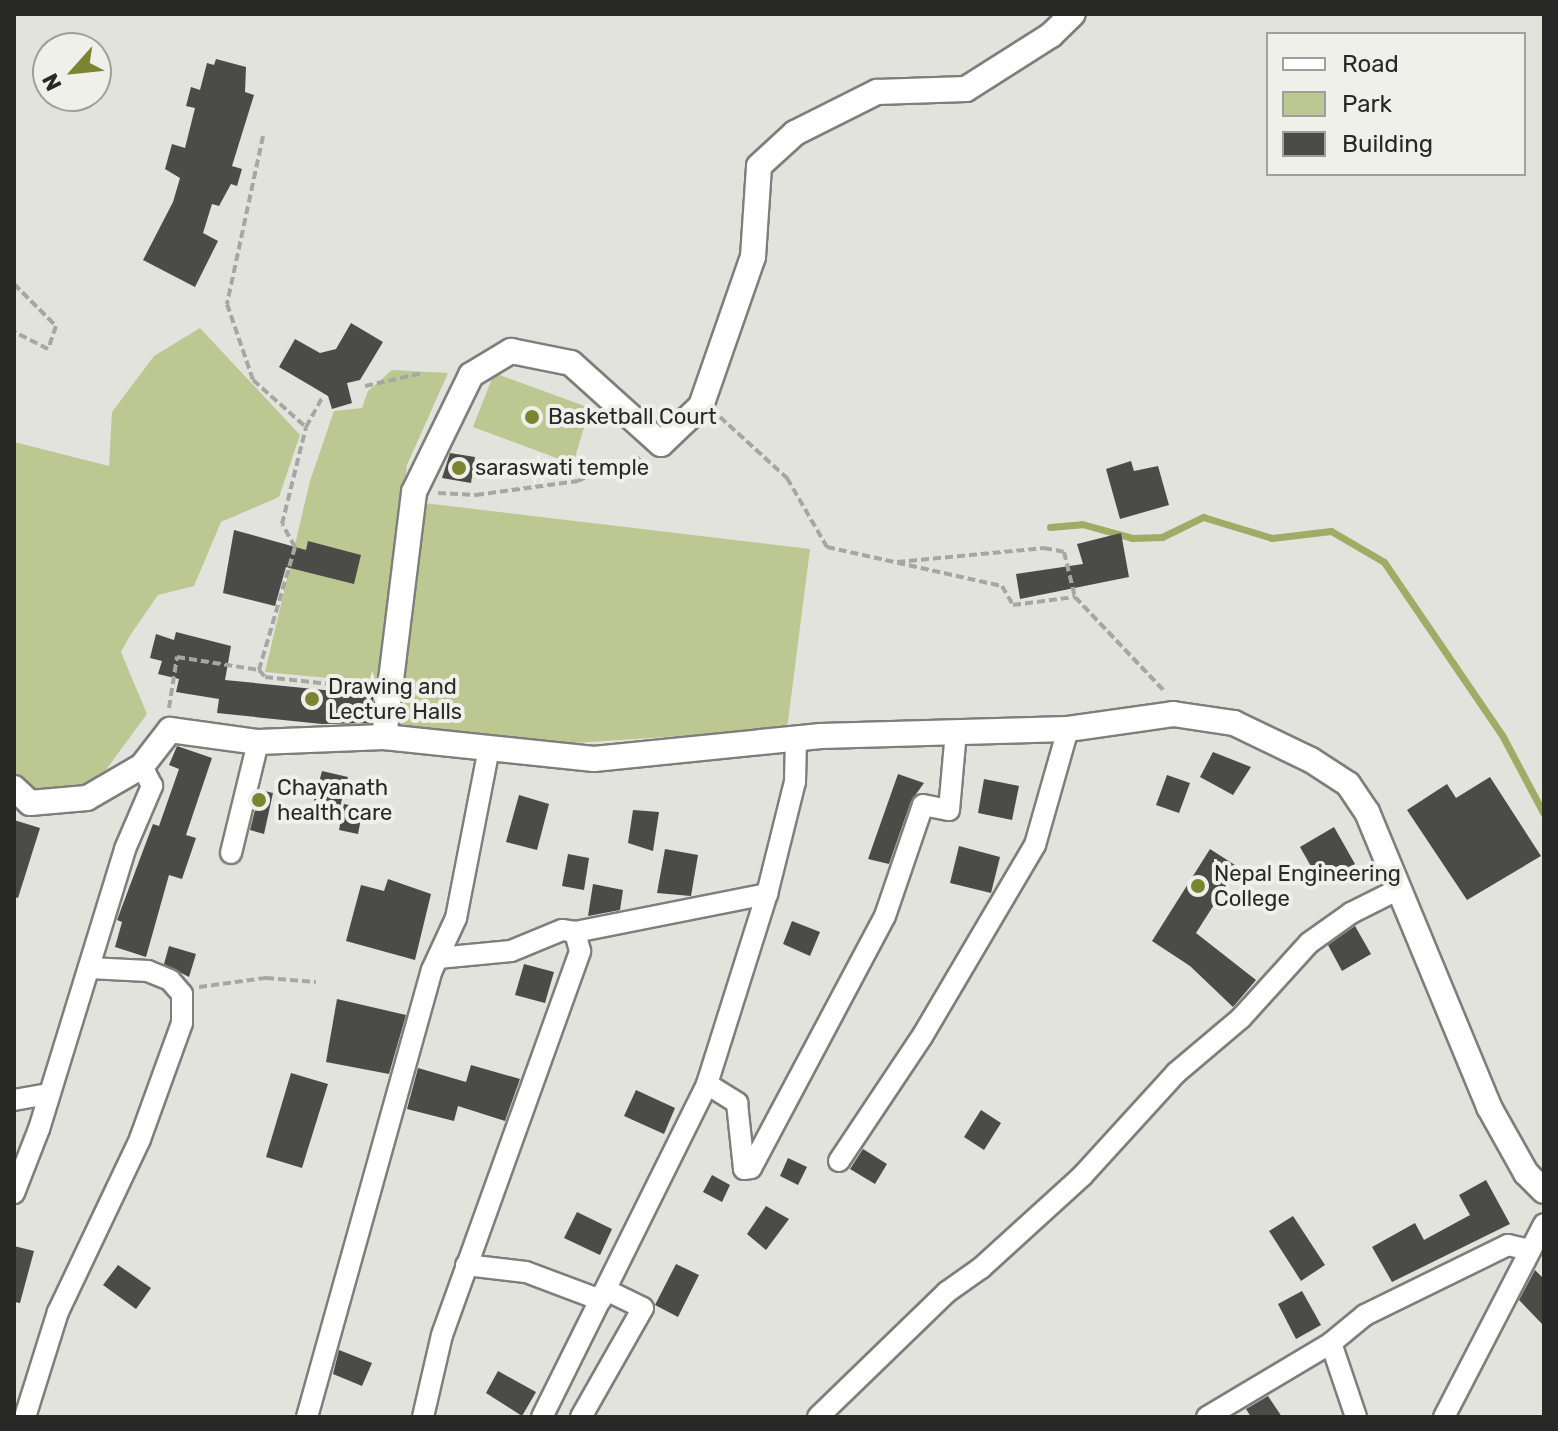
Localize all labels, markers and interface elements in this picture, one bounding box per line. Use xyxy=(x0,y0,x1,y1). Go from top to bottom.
north arrow xyxy=(32,32,112,112)
legend xyxy=(1266,32,1526,176)
text: Road xyxy=(1342,50,1399,78)
text: N xyxy=(36,69,68,95)
text: Park xyxy=(1342,90,1392,118)
text: Building xyxy=(1342,130,1433,158)
place label: Basketball Court xyxy=(548,404,717,430)
marker: Basketball Court xyxy=(523,408,541,426)
place label: saraswati temple xyxy=(475,455,650,481)
marker: saraswati temple xyxy=(450,459,468,477)
place label: Drawing and Lecture Halls xyxy=(328,673,462,724)
marker: Drawing and Lecture Halls xyxy=(303,690,321,708)
place label: Chayanath health care xyxy=(277,774,392,826)
marker: Chayanath health care xyxy=(248,789,270,811)
place label: Nepal Engineering College xyxy=(1214,860,1401,912)
marker: Nepal Engineering College xyxy=(1189,877,1207,895)

